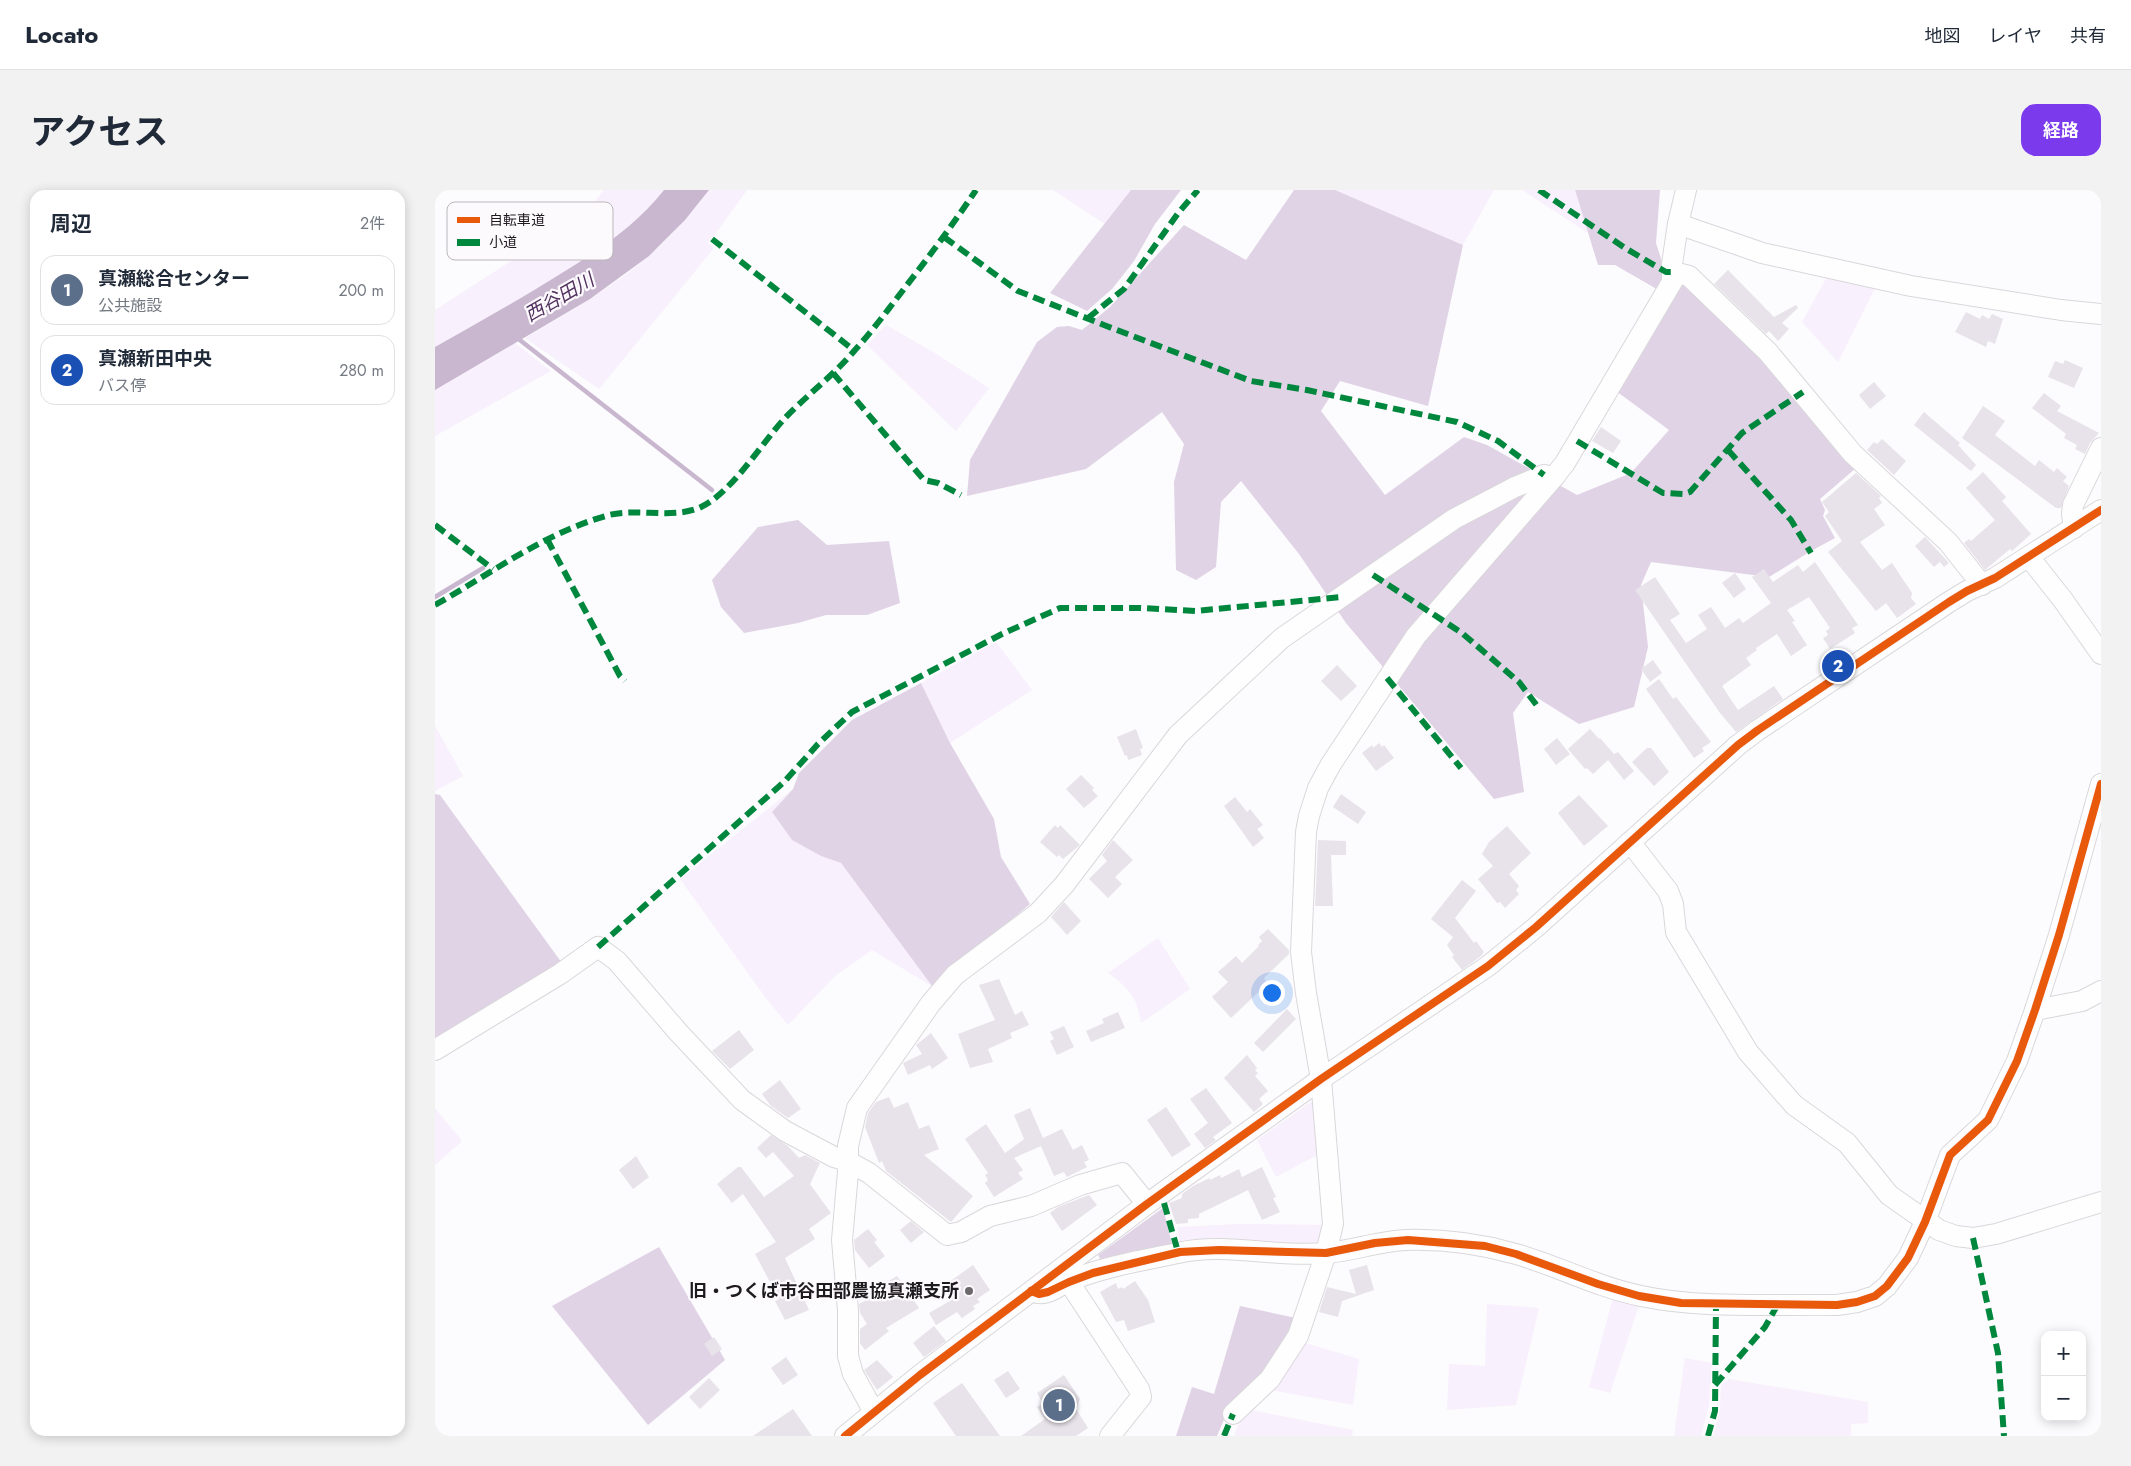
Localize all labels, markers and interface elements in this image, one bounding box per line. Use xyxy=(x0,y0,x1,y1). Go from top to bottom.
text: Locato xyxy=(25,17,98,52)
text: 地図 xyxy=(1925,23,1961,49)
text: レイヤ xyxy=(1989,23,2042,49)
text: 共有 xyxy=(2070,23,2106,49)
button: 経路 xyxy=(2021,104,2101,156)
text: アクセス xyxy=(30,107,168,157)
legend xyxy=(447,202,613,260)
text: 周辺 xyxy=(50,209,92,239)
text: 自転車道 xyxy=(489,210,545,230)
text: 2件 xyxy=(360,212,385,235)
text: 小道 xyxy=(489,232,517,252)
text: 真瀬総合センター xyxy=(98,265,250,292)
water label: 西谷田川 xyxy=(520,266,601,328)
text: 1 xyxy=(63,279,71,302)
text: 200 m xyxy=(338,279,384,302)
text: 公共施設 xyxy=(98,294,162,317)
text: 真瀬新田中央 xyxy=(98,345,212,372)
text: 2 xyxy=(62,359,72,382)
text: 280 m xyxy=(339,359,384,382)
text: バス停 xyxy=(98,374,146,397)
pin: 2 xyxy=(1822,647,1854,685)
your location xyxy=(1259,980,1285,1006)
place label: 旧・つくば市谷田部農協真瀬支所 xyxy=(689,1278,959,1304)
marker: 旧・つくば市谷田部農協真瀬支所 xyxy=(963,1285,975,1297)
map controls xyxy=(2041,1331,2086,1421)
button: + xyxy=(2041,1331,2086,1376)
button: − xyxy=(2041,1376,2086,1421)
pin: 1 xyxy=(1043,1386,1075,1424)

